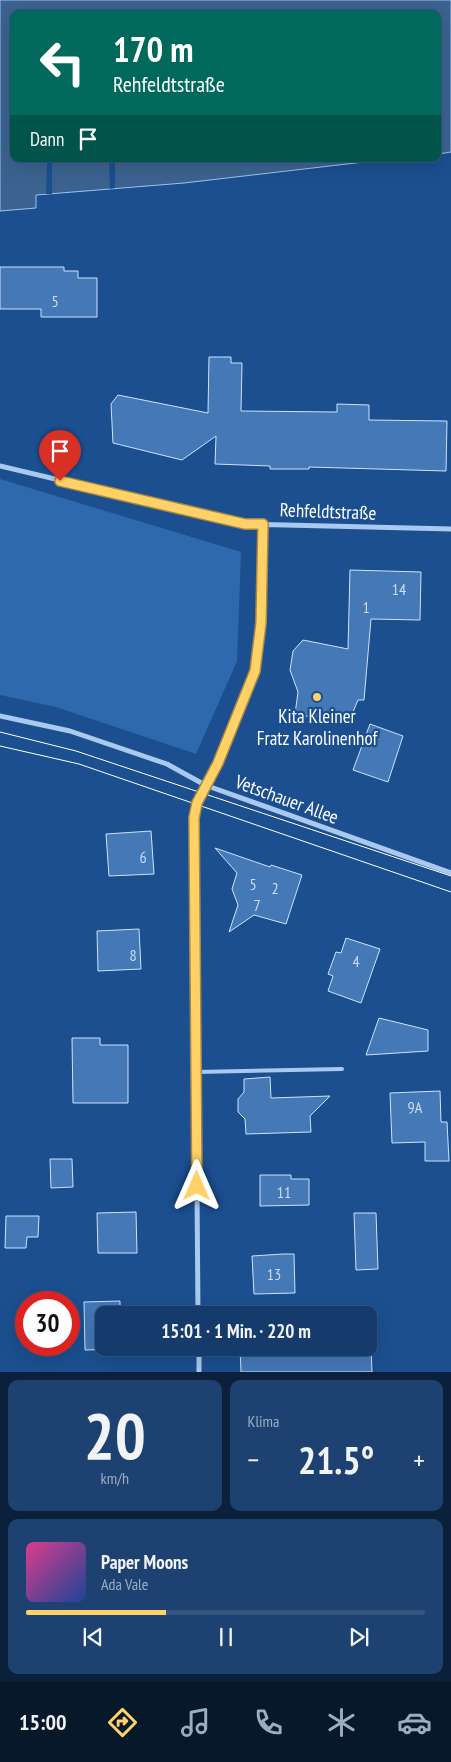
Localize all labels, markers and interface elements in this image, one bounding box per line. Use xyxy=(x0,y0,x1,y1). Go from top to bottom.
text: 170 m xyxy=(113,26,194,72)
icon: left xyxy=(30,30,95,95)
text: Rehfeldtstraße xyxy=(113,70,225,98)
icon: arrive xyxy=(74,125,102,153)
text: Dann xyxy=(30,127,64,151)
house number: 5 xyxy=(51,291,59,311)
pin xyxy=(39,430,81,481)
icon: arrive xyxy=(46,437,74,465)
street label: Rehfeldtstraße xyxy=(279,497,377,525)
house number: 14 xyxy=(392,579,406,599)
house number: 1 xyxy=(362,597,370,617)
marker: Kita Kleiner Fratz Karolinenhof xyxy=(311,691,323,703)
place label: Kita Kleiner Fratz Karolinenhof xyxy=(257,704,378,750)
street label: Vetschauer Allee xyxy=(231,769,342,829)
house number: 6 xyxy=(139,847,147,867)
house number: 5 xyxy=(249,874,257,894)
house number: 2 xyxy=(271,878,279,898)
house number: 7 xyxy=(253,895,261,915)
house number: 8 xyxy=(129,945,137,965)
house number: 4 xyxy=(352,951,360,971)
house number: 9A xyxy=(408,1097,423,1117)
position arrow xyxy=(170,1159,222,1211)
house number: 11 xyxy=(277,1182,291,1202)
house number: 13 xyxy=(267,1264,281,1284)
speed limit sign: 30 xyxy=(15,1291,80,1356)
text: 15:01 · 1 Min. · 220 m xyxy=(161,1319,311,1343)
text: 20 xyxy=(84,1393,146,1477)
text: Klima xyxy=(248,1411,279,1431)
text: 21.5° xyxy=(298,1435,374,1484)
text: − xyxy=(248,1441,259,1478)
text: + xyxy=(413,1441,425,1478)
text: km/h xyxy=(101,1468,129,1488)
text: Paper Moons xyxy=(101,1550,188,1574)
text: Ada Vale xyxy=(101,1574,148,1594)
icon: previous xyxy=(79,1623,107,1651)
icon: pause xyxy=(212,1623,240,1651)
icon: next xyxy=(345,1623,373,1651)
icon: directions xyxy=(105,1705,140,1740)
icon: music xyxy=(178,1705,213,1740)
icon: phone xyxy=(251,1705,286,1740)
icon: climate xyxy=(324,1705,359,1740)
icon: car xyxy=(397,1705,432,1740)
text: 15:00 xyxy=(19,1708,67,1736)

